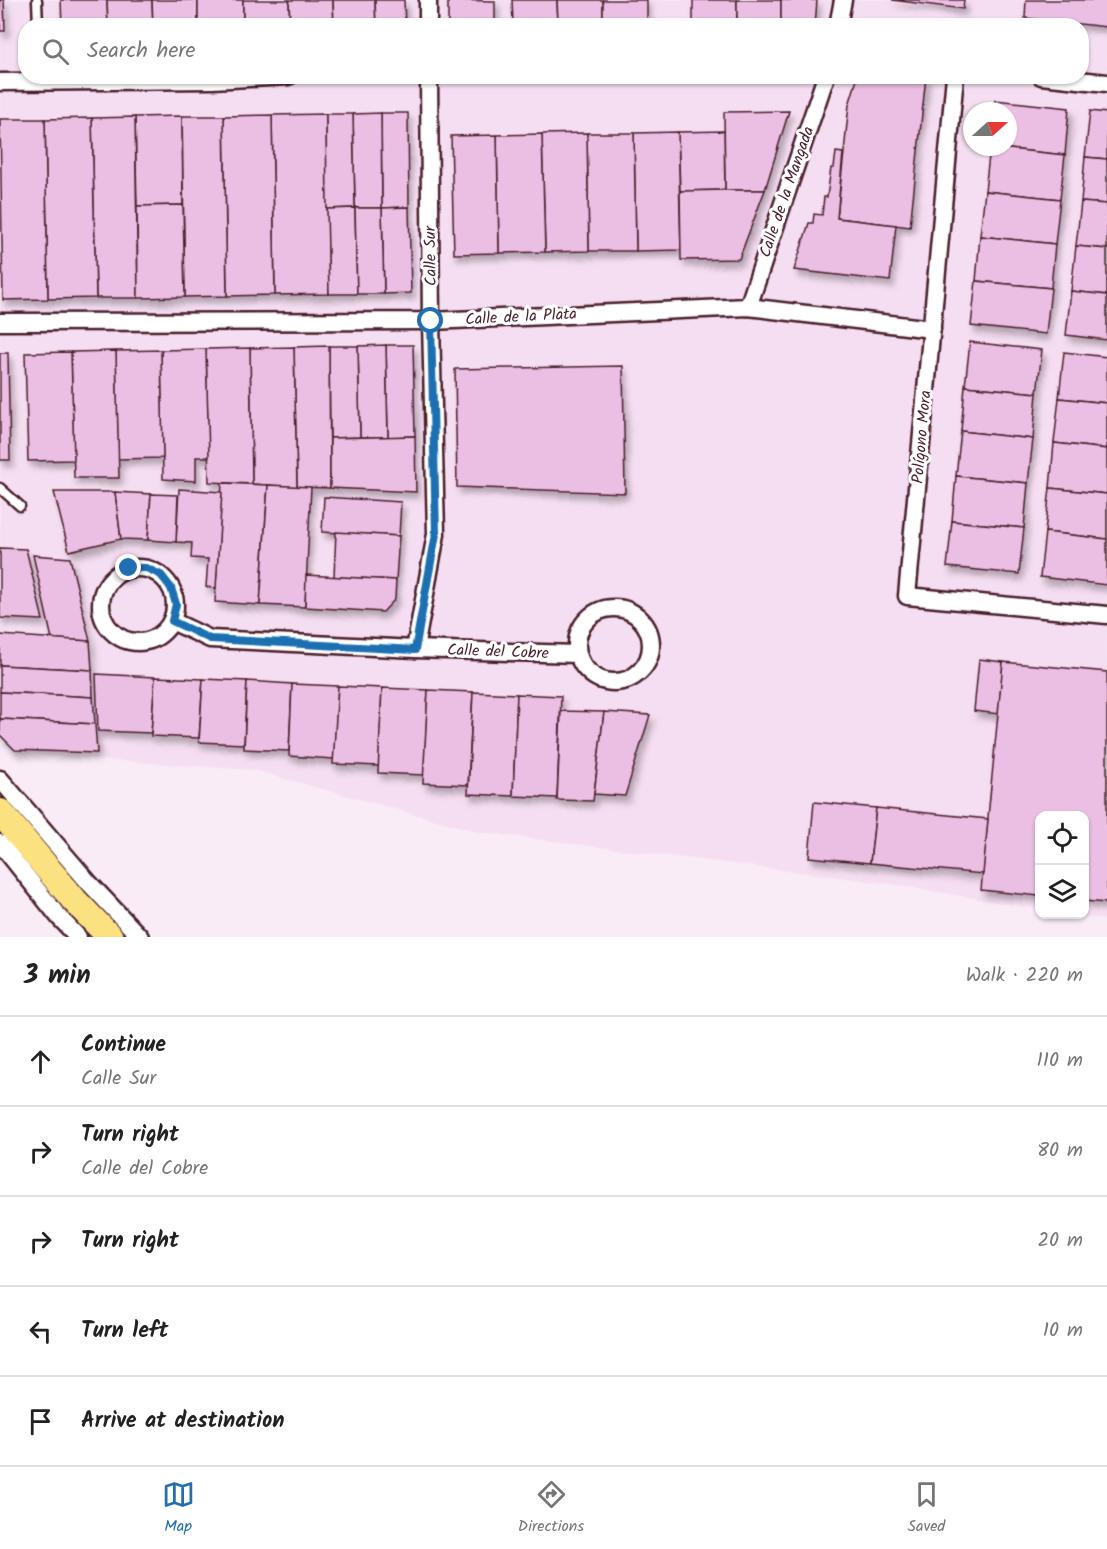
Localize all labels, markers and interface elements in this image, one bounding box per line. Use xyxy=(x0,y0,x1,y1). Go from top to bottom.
search box xyxy=(18,18,1089,84)
text: Search here xyxy=(87,34,195,69)
icon: search xyxy=(39,35,72,68)
north arrow xyxy=(963,102,1017,156)
street label: Calle de la Mangada xyxy=(753,123,821,261)
street label: Calle Sur xyxy=(418,224,444,286)
street label: Calle de la Plata xyxy=(465,302,577,332)
route start xyxy=(417,307,443,333)
street label: Polígono Mora xyxy=(905,389,939,485)
route end xyxy=(115,554,141,580)
street label: Calle del Cobre xyxy=(447,638,549,666)
map controls xyxy=(1035,811,1089,919)
button: locate xyxy=(1035,811,1089,865)
button: layers xyxy=(1035,865,1089,919)
text: 3 min xyxy=(24,955,91,997)
text: Walk · 220 m xyxy=(966,960,1083,992)
text: Continue xyxy=(81,1028,166,1063)
icon: ahead xyxy=(24,1045,57,1078)
text: 110 m xyxy=(1037,1045,1083,1077)
text: Calle Sur xyxy=(81,1063,156,1095)
text: Turn right xyxy=(81,1118,179,1153)
icon: right xyxy=(24,1135,57,1168)
text: 80 m xyxy=(1037,1135,1083,1167)
text: Calle del Cobre xyxy=(81,1153,208,1185)
text: Turn right xyxy=(81,1224,179,1259)
icon: right xyxy=(24,1225,57,1258)
text: 20 m xyxy=(1037,1225,1083,1257)
text: Turn left xyxy=(81,1314,168,1349)
icon: left xyxy=(24,1315,57,1348)
text: 10 m xyxy=(1043,1315,1083,1347)
text: Arrive at destination xyxy=(81,1404,284,1439)
icon: arrive xyxy=(24,1405,57,1438)
tab: Map xyxy=(162,1478,195,1539)
tab: Directions xyxy=(518,1478,584,1539)
tab: Saved xyxy=(907,1478,945,1539)

